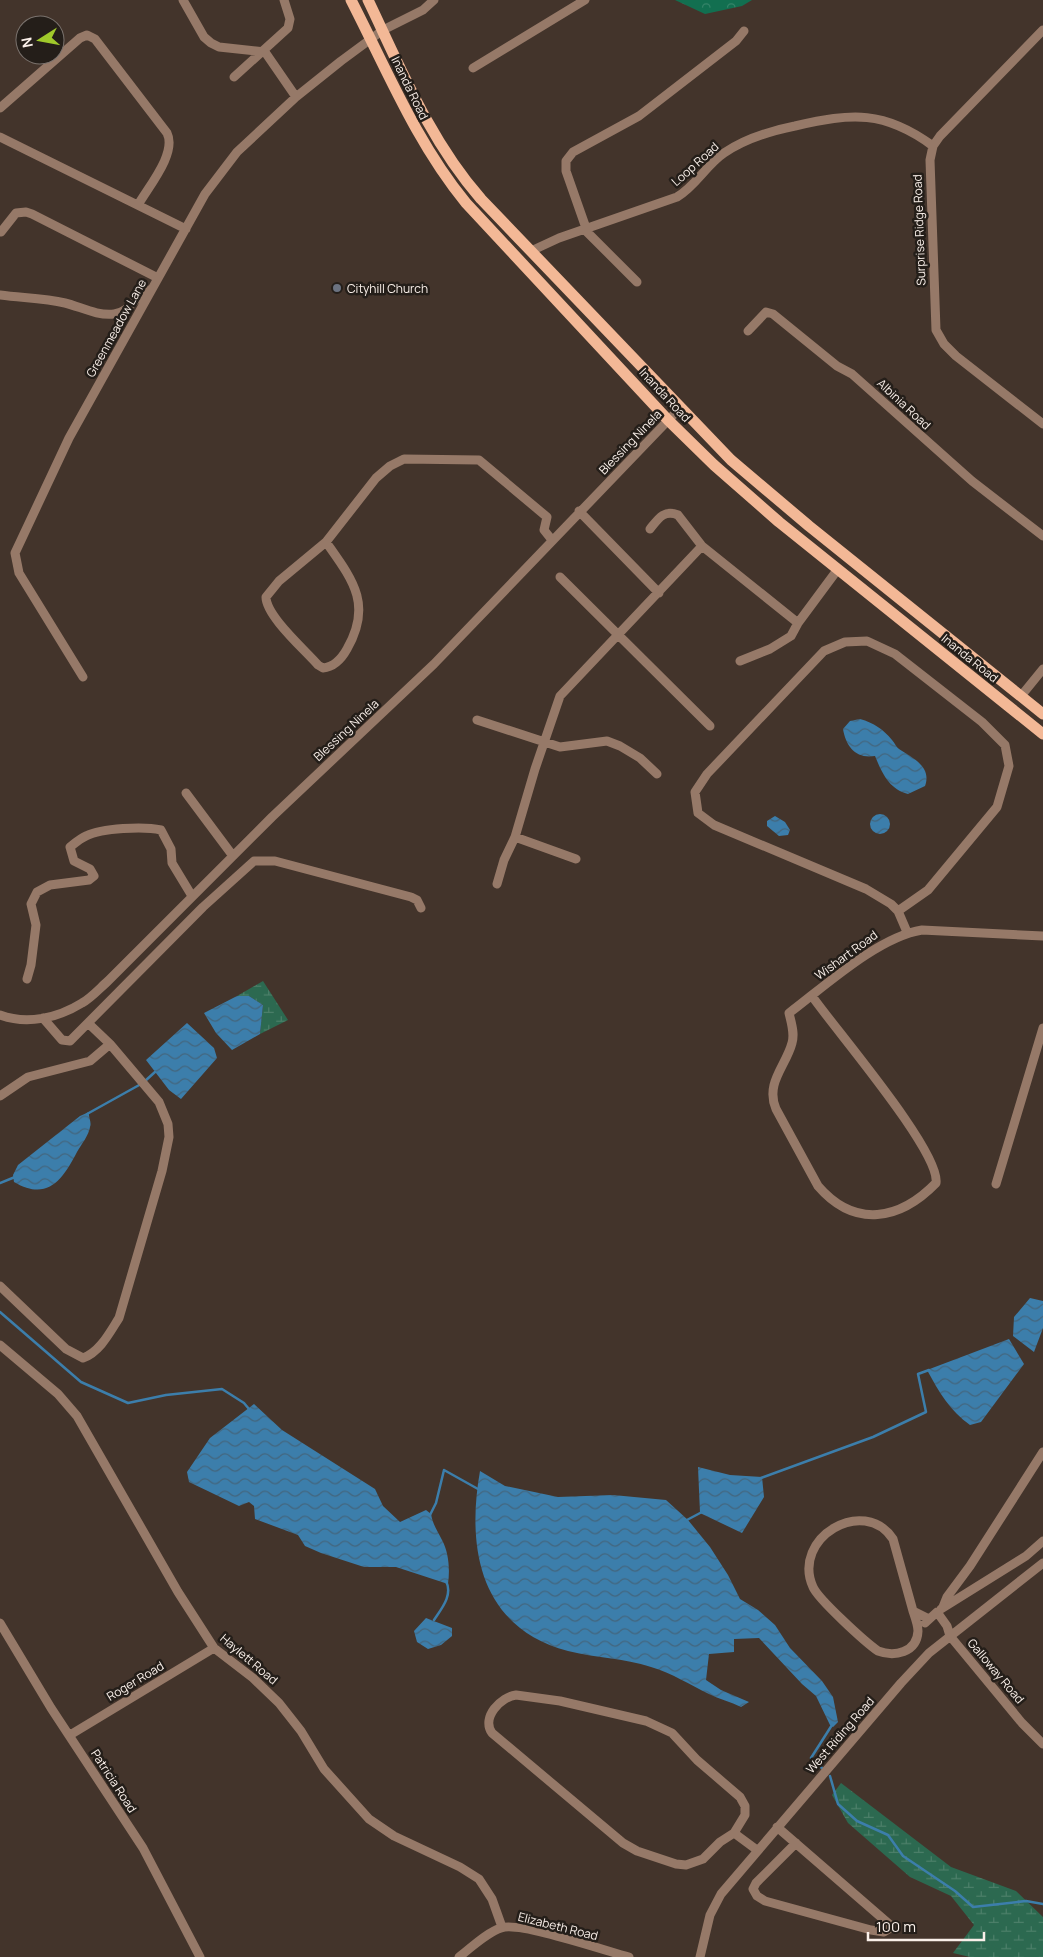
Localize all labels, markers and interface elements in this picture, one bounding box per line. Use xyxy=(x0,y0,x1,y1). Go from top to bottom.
north arrow xyxy=(15,15,65,65)
text: N xyxy=(16,36,37,49)
street label: Inanda Road xyxy=(387,54,433,122)
street label: Loop Road xyxy=(668,138,722,190)
street label: Surprise Ridge Road xyxy=(909,174,929,286)
street label: Greenmeadow Lane xyxy=(82,276,150,380)
place label: Cityhill Church xyxy=(347,280,428,297)
marker: Cityhill Church xyxy=(331,282,343,294)
street label: Inanda Road xyxy=(635,364,695,426)
street label: Albinia Road xyxy=(873,375,935,433)
street label: Blessing Ninela xyxy=(595,406,665,478)
street label: Inanda Road xyxy=(938,630,1002,686)
street label: Blessing Ninela xyxy=(310,695,382,765)
street label: Wishart Road xyxy=(811,926,881,984)
street label: Haylett Road xyxy=(217,1630,281,1688)
street label: Galloway Road xyxy=(964,1635,1028,1707)
street label: Roger Road xyxy=(103,1657,167,1705)
street label: West Riding Road xyxy=(802,1693,878,1777)
street label: Patricia Road xyxy=(87,1746,141,1816)
street label: Elizabeth Road xyxy=(516,1908,600,1944)
scale bar xyxy=(868,1910,984,1942)
text: 100 m xyxy=(876,1916,916,1937)

